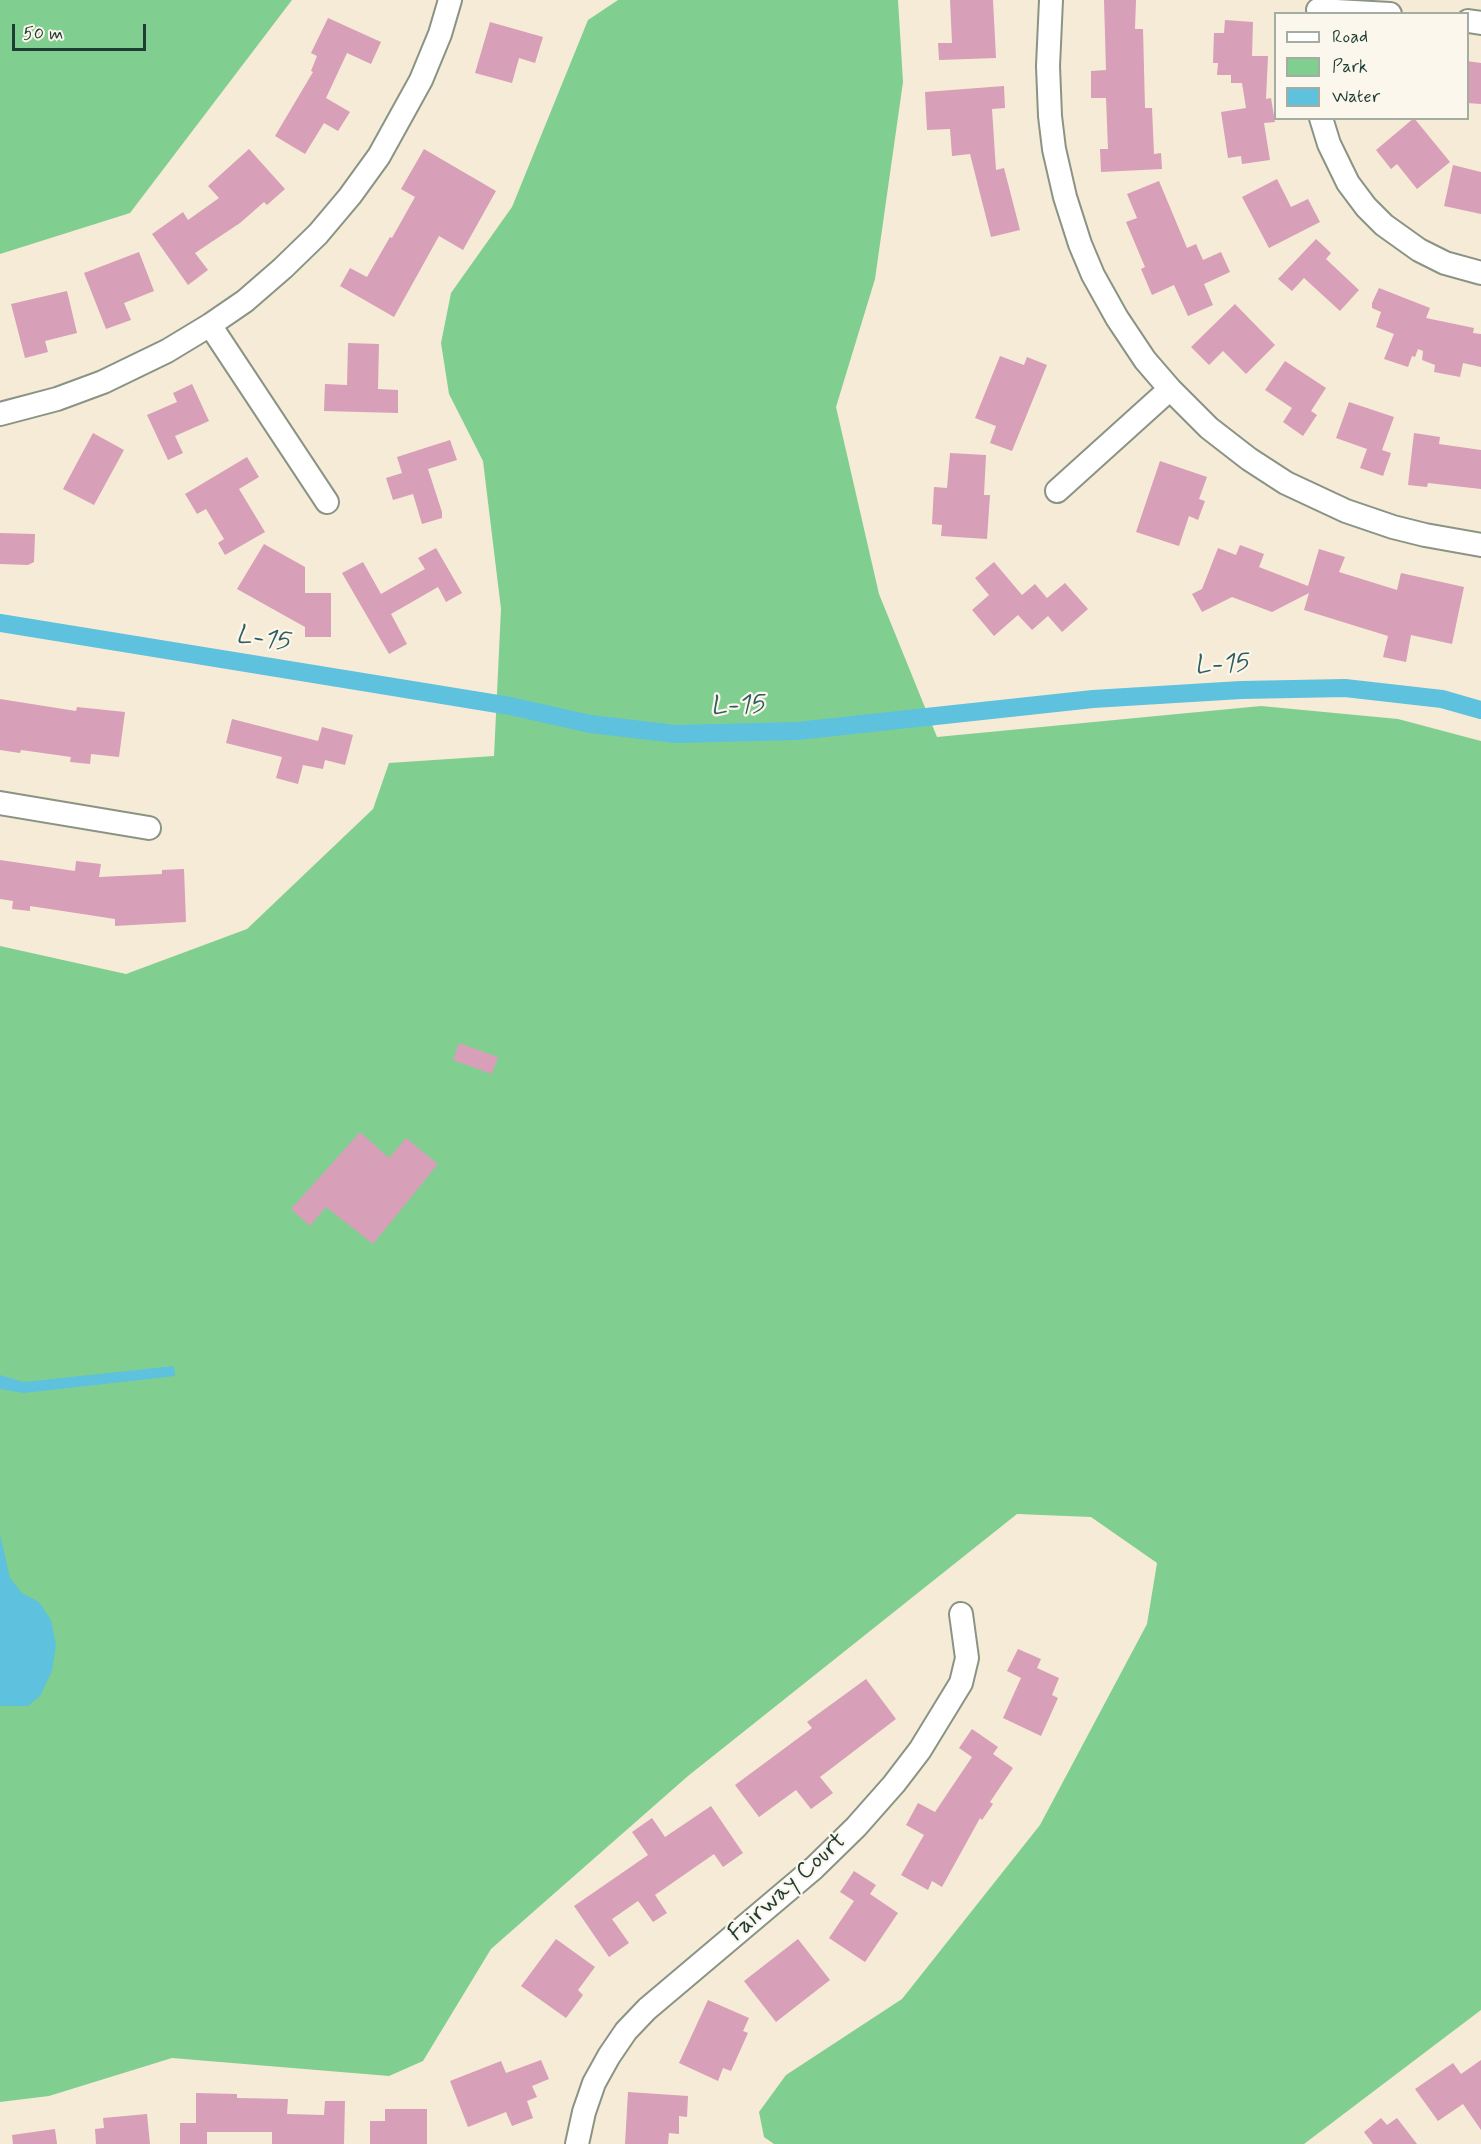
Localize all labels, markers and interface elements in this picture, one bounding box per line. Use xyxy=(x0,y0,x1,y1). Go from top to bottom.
scale bar xyxy=(15,12,148,50)
legend xyxy=(1274,12,1469,120)
text: 50 m xyxy=(23,22,63,46)
text: Road xyxy=(1332,25,1368,49)
text: Park xyxy=(1332,55,1368,79)
text: Water xyxy=(1332,85,1380,109)
water label: L-15 xyxy=(233,620,291,660)
water label: L-15 xyxy=(1194,649,1248,683)
water label: L-15 xyxy=(710,690,764,724)
street label: Fairway Court xyxy=(723,1827,853,1949)

